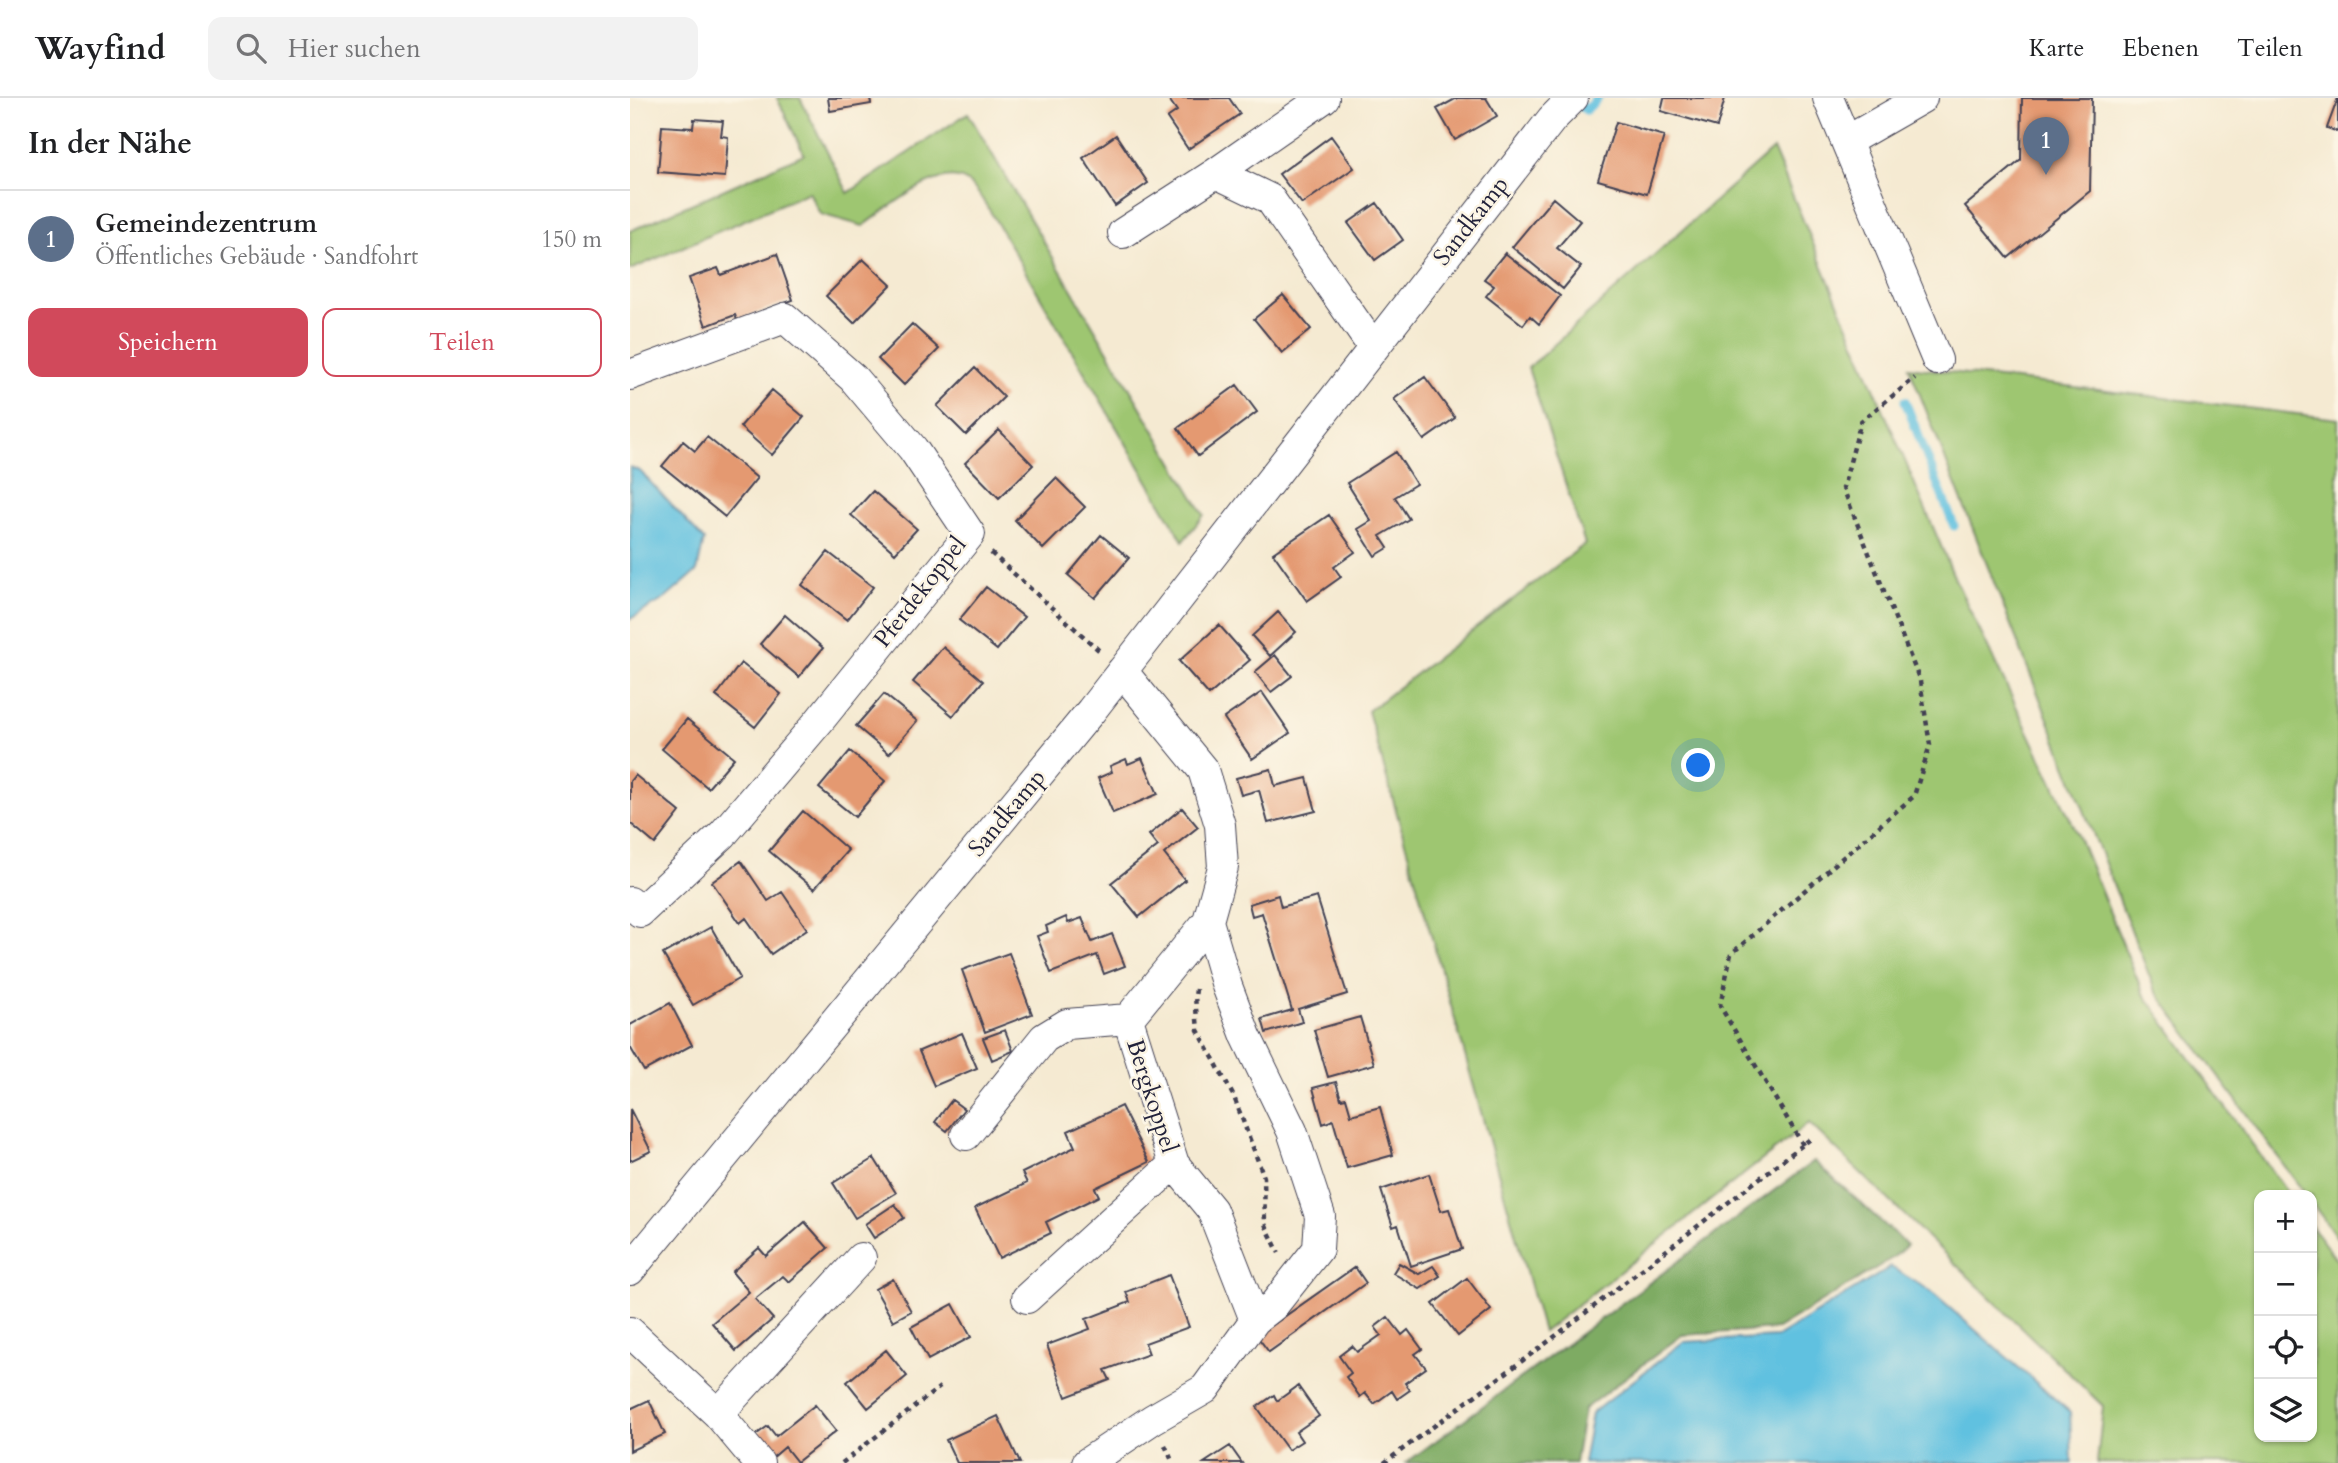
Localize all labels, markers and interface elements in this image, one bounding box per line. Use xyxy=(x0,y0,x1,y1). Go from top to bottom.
search box xyxy=(208,17,698,80)
text: Wayfind xyxy=(35,26,166,71)
icon: search xyxy=(232,29,270,67)
text: Hier suchen xyxy=(288,31,421,66)
text: Karte xyxy=(2029,32,2084,65)
text: Ebenen xyxy=(2122,32,2199,65)
text: Teilen xyxy=(2237,32,2303,65)
pin: 1 xyxy=(2023,117,2069,175)
text: In der Nähe xyxy=(28,123,192,164)
street label: Sandkamp xyxy=(1426,169,1516,273)
text: Gemeindezentrum xyxy=(95,206,317,241)
text: 1 xyxy=(45,224,57,255)
text: 150 m xyxy=(541,224,602,255)
text: Öffentliches Gebäude · Sandfohrt xyxy=(95,241,418,272)
button: Speichern xyxy=(28,308,308,377)
button: Teilen xyxy=(322,308,602,377)
street label: Pferdekoppel xyxy=(866,529,974,655)
your location xyxy=(1681,748,1715,782)
street label: Sandkamp xyxy=(961,762,1053,864)
street label: Bergkoppel xyxy=(1118,1035,1186,1157)
map controls xyxy=(2254,1190,2317,1442)
button: + xyxy=(2254,1190,2317,1253)
button: − xyxy=(2254,1253,2317,1316)
button: locate xyxy=(2254,1316,2317,1379)
button: layers xyxy=(2254,1379,2317,1442)

